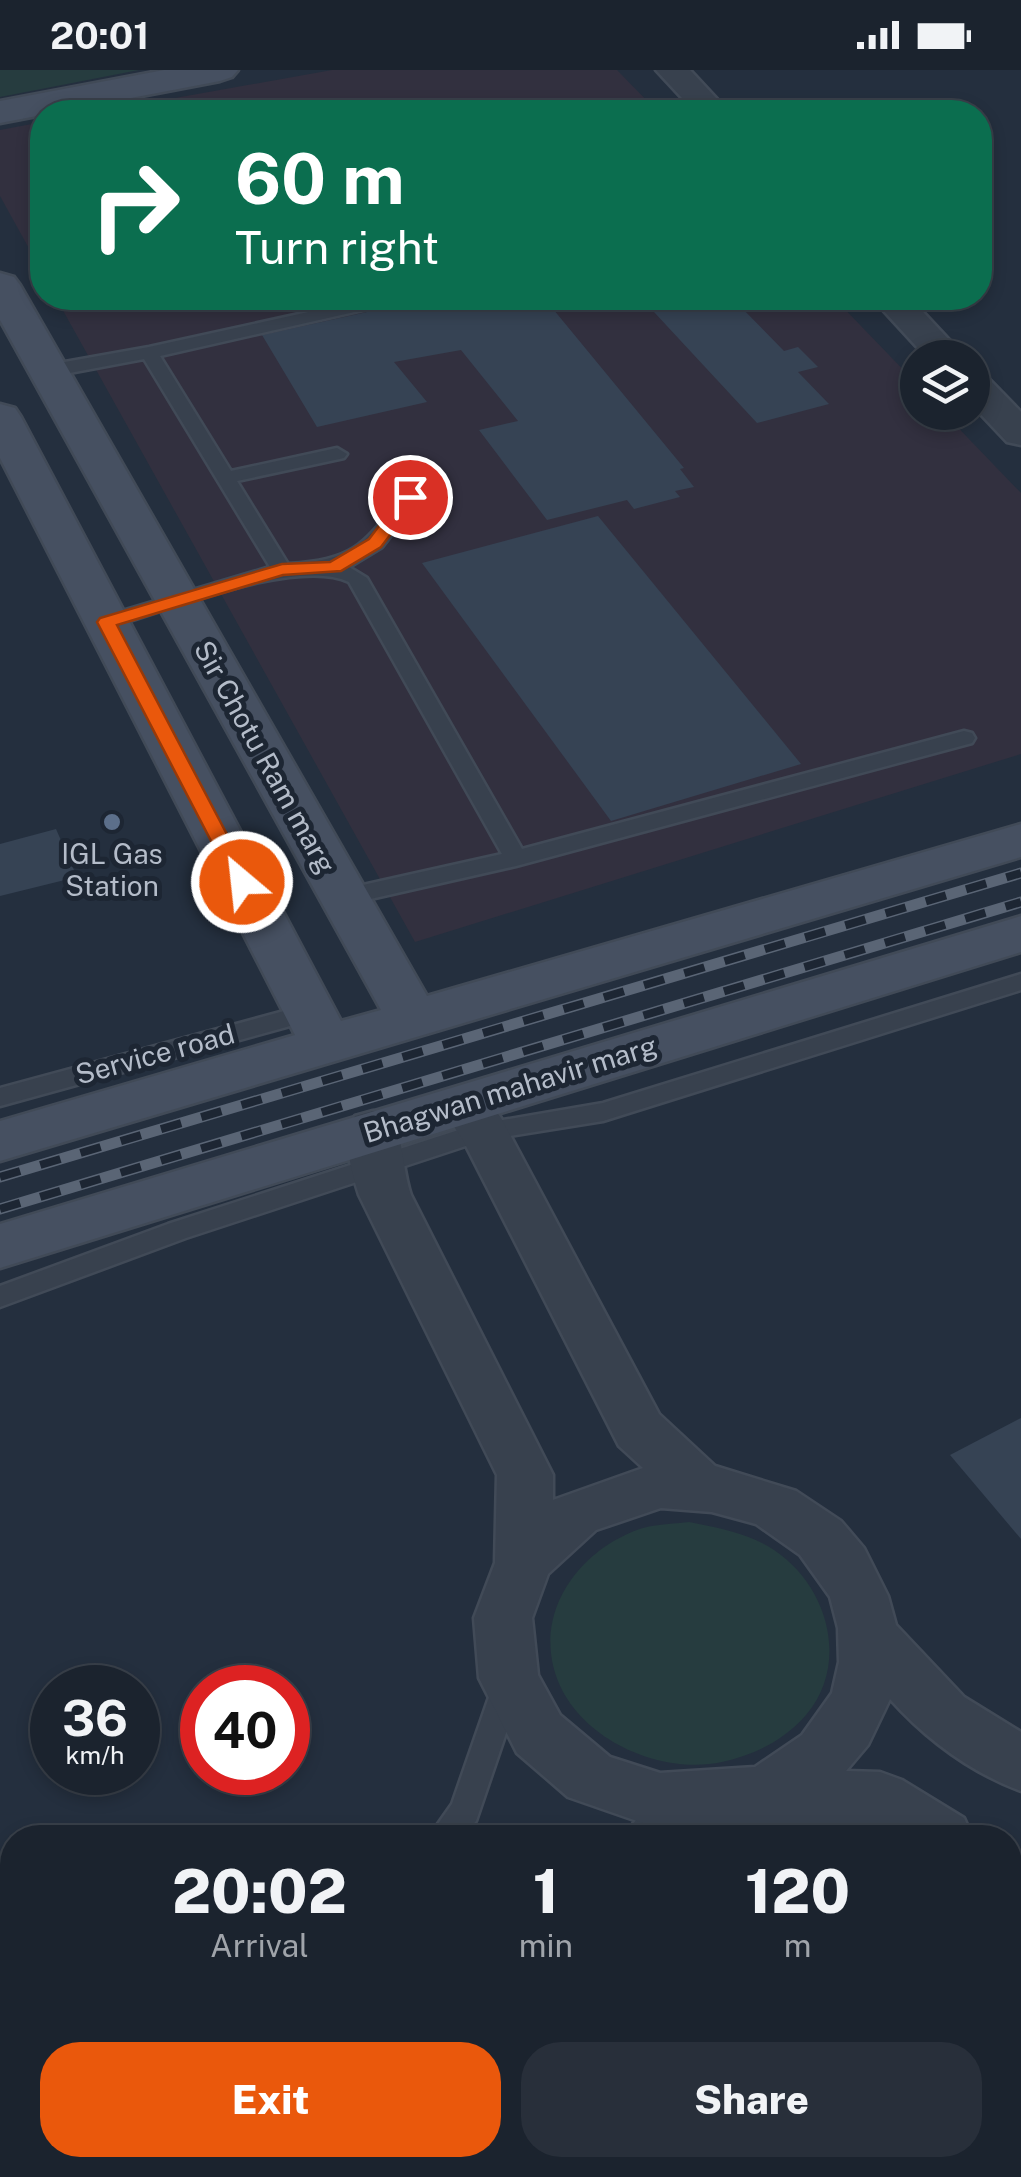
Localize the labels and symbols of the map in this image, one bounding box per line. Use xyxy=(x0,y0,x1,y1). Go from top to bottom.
pin xyxy=(368,455,453,540)
street label: Sir Chotu Ram marg xyxy=(188,635,343,879)
marker: IGL Gas Station xyxy=(101,811,123,833)
position arrow xyxy=(190,830,294,934)
place label: IGL Gas Station xyxy=(61,837,163,902)
street label: Service road xyxy=(72,1016,238,1091)
street label: Bhagwan mahavir marg xyxy=(359,1028,661,1149)
speed limit sign: 40 xyxy=(180,1665,310,1795)

